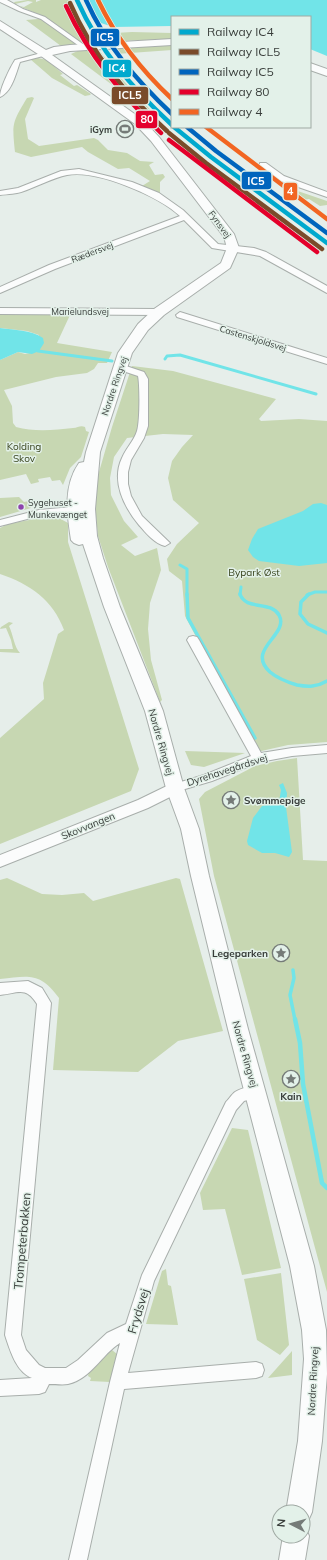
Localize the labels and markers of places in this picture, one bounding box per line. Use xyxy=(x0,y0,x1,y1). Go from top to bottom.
sports icon: iGym xyxy=(115,119,135,139)
place label: iGym xyxy=(90,124,112,136)
place label: Sygehuset - Munkevænget xyxy=(28,497,87,520)
marker: Sygehuset - Munkevænget xyxy=(16,502,26,512)
place icon: Svømmepige xyxy=(221,790,241,810)
place label: Svømmepige xyxy=(244,794,306,807)
place icon: Legeparken xyxy=(271,943,291,963)
place label: Legeparken xyxy=(212,947,268,960)
place icon: Kain xyxy=(281,1069,301,1089)
place label: Kain xyxy=(280,1090,302,1103)

